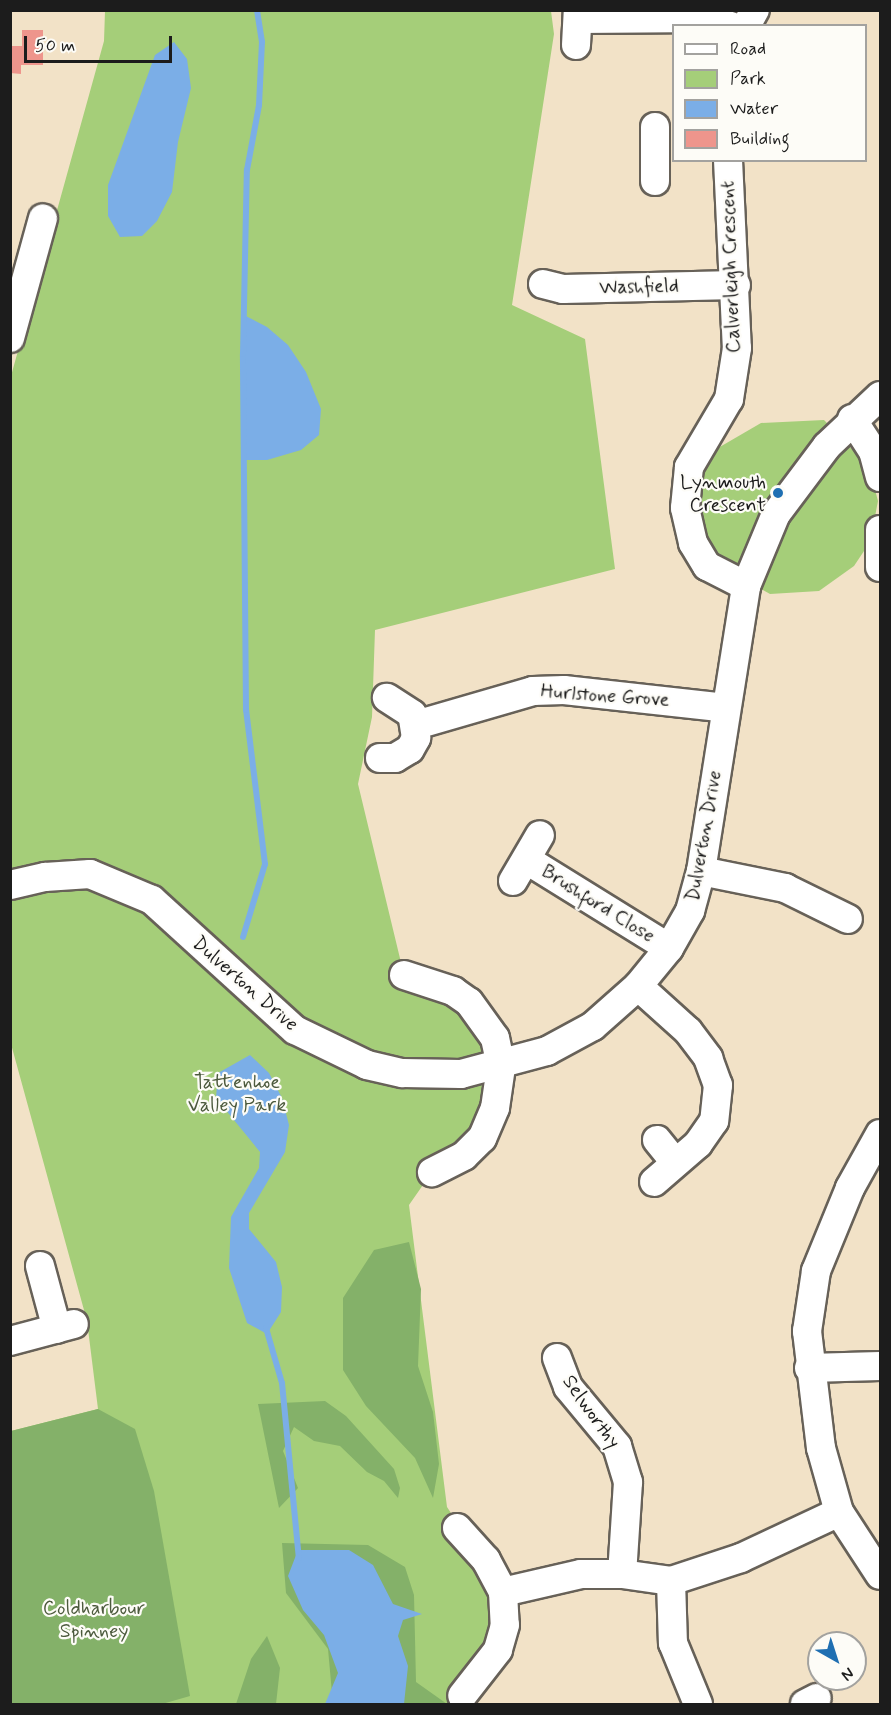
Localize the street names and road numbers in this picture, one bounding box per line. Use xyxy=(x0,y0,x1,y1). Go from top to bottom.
street label: Calverleigh Crescent xyxy=(716,179,746,355)
street label: Washfield xyxy=(599,274,679,300)
street label: Hurlstone Grove xyxy=(540,680,670,712)
street label: Dulverton Drive xyxy=(681,769,727,903)
street label: Brushford Close xyxy=(537,860,659,948)
street label: Dulverton Drive xyxy=(187,931,303,1037)
street label: Selworthy xyxy=(557,1371,625,1453)

